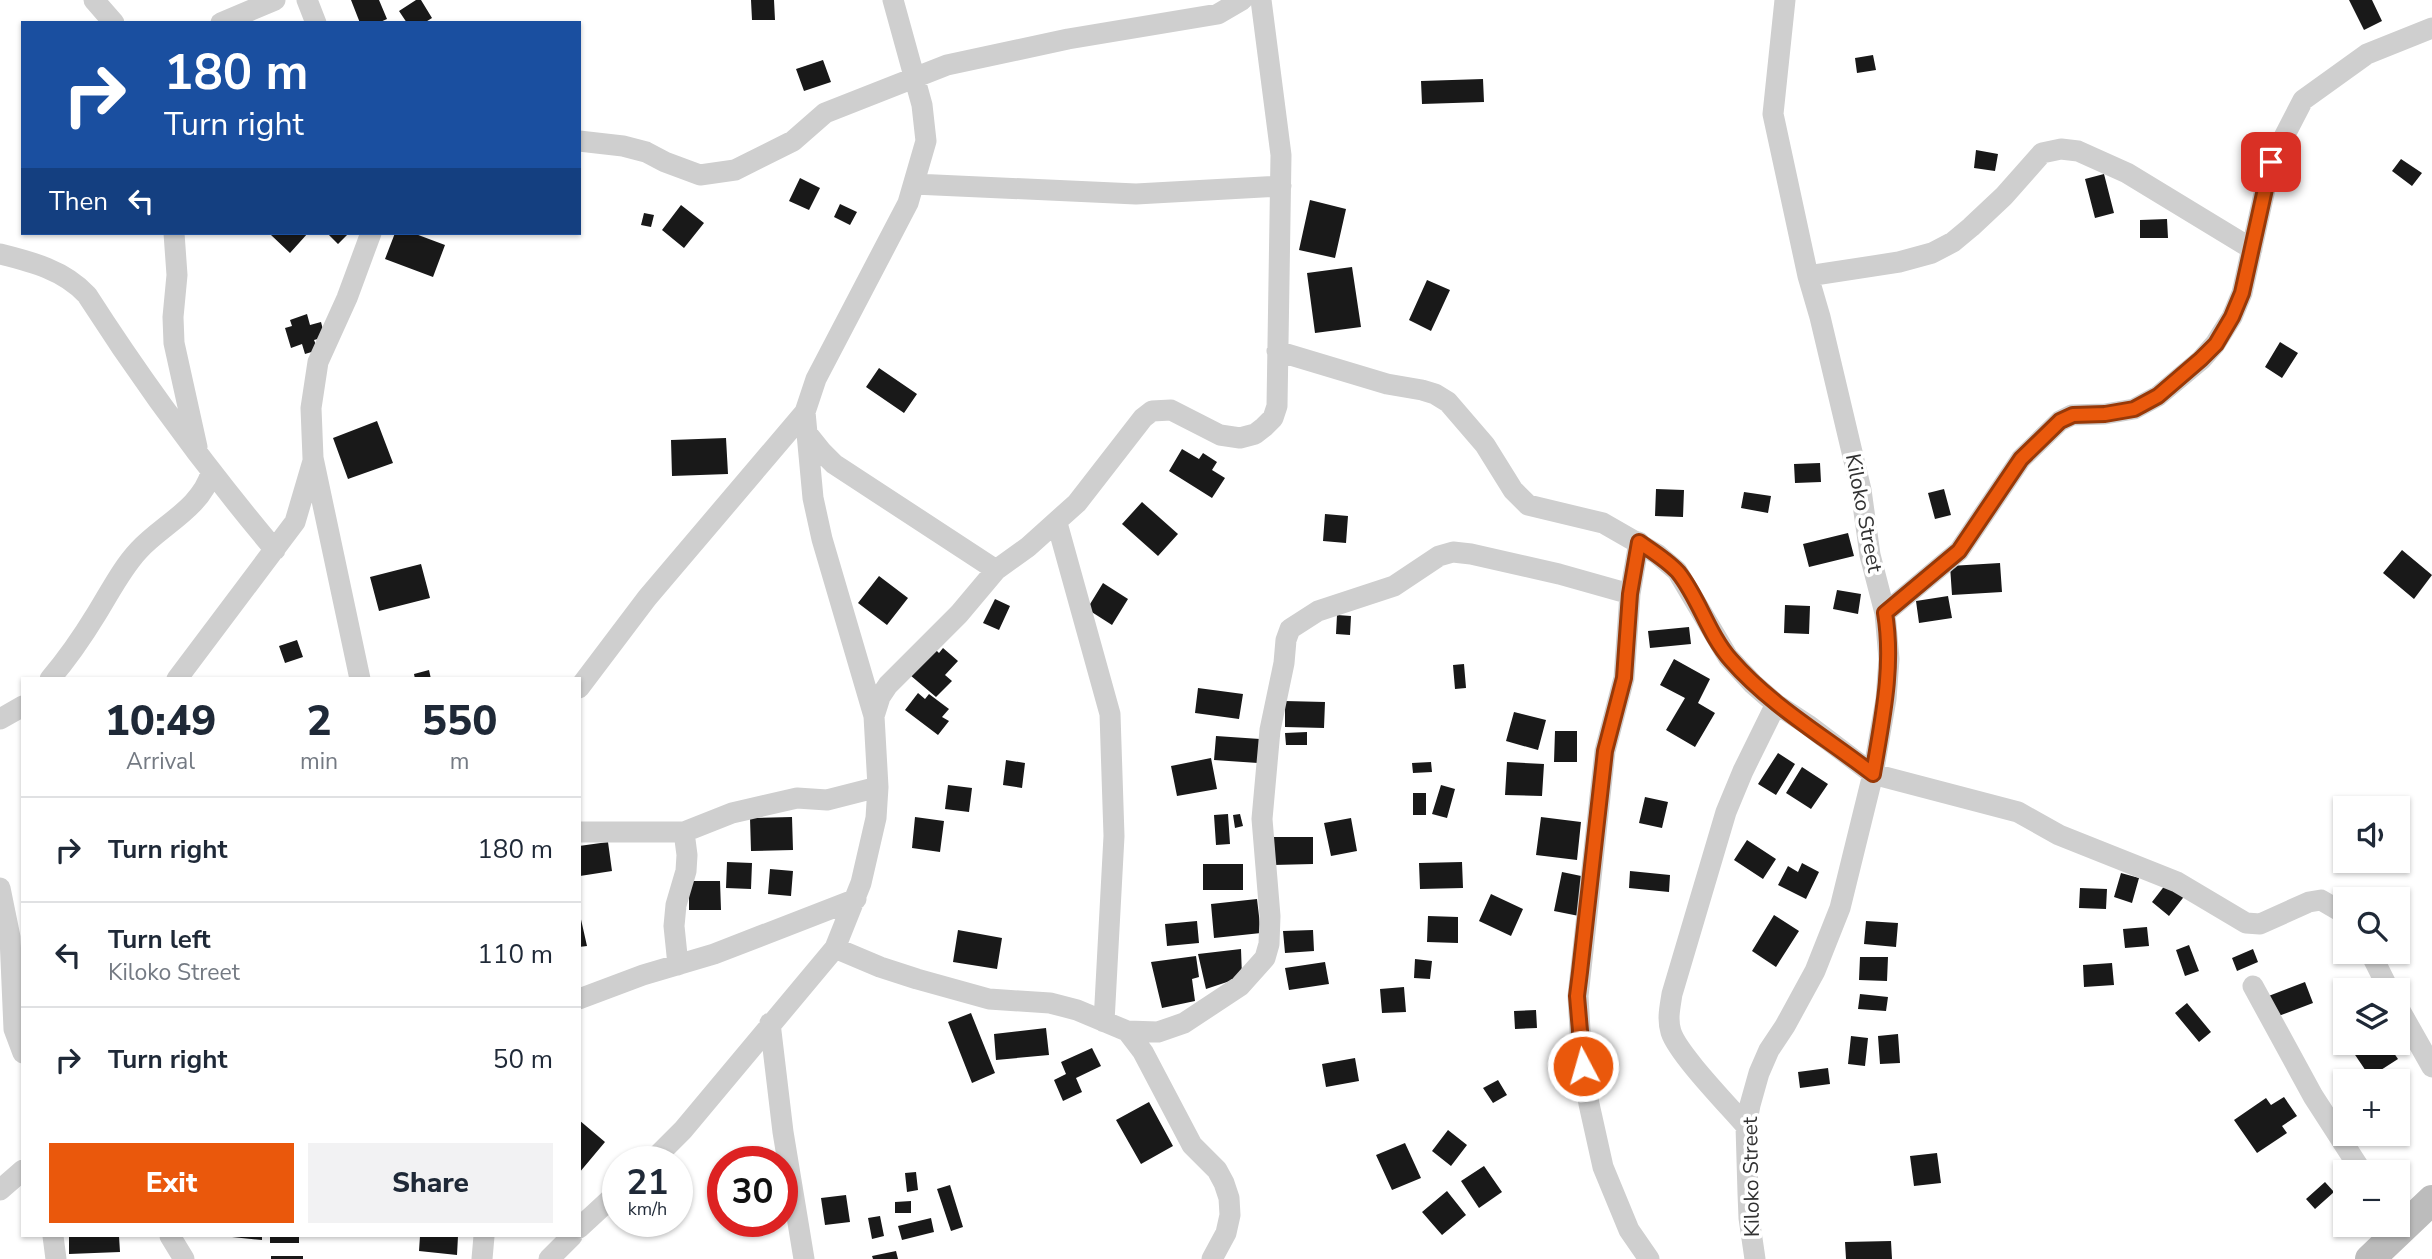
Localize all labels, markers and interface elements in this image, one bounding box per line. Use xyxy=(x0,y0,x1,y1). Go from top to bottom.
text: 180 m xyxy=(164,39,308,106)
icon: right xyxy=(49,49,140,140)
text: Turn right xyxy=(164,103,304,146)
pin xyxy=(2241,132,2301,192)
icon: arrive xyxy=(2252,143,2290,181)
icon: left xyxy=(122,182,160,220)
text: Then xyxy=(49,184,108,219)
street label: Kiloko Street xyxy=(1839,451,1889,575)
text: 10:49 xyxy=(105,693,216,750)
text: 2 xyxy=(306,693,332,750)
text: 550 xyxy=(422,693,497,750)
text: Arrival xyxy=(126,746,195,777)
text: min xyxy=(300,746,338,777)
text: m xyxy=(450,746,469,777)
map controls xyxy=(2333,796,2410,1237)
button: sound xyxy=(2333,796,2410,873)
icon: right xyxy=(49,831,87,869)
text: Turn right xyxy=(108,832,227,867)
text: 180 m xyxy=(477,832,553,867)
button: search xyxy=(2333,887,2410,964)
text: Turn left xyxy=(108,922,211,957)
icon: left xyxy=(49,936,87,974)
text: 110 m xyxy=(477,937,553,972)
text: Kiloko Street xyxy=(108,957,240,988)
button: layers xyxy=(2333,978,2410,1055)
position arrow xyxy=(1546,1029,1620,1103)
icon: right xyxy=(49,1041,87,1079)
text: Turn right xyxy=(108,1042,227,1077)
text: 50 m xyxy=(493,1042,553,1077)
button: + xyxy=(2333,1069,2410,1146)
street label: Kiloko Street xyxy=(1736,1116,1766,1237)
button: Exit xyxy=(49,1143,294,1223)
button: Share xyxy=(308,1143,553,1223)
speed limit sign: 30 xyxy=(707,1146,798,1237)
text: 21 xyxy=(626,1159,669,1206)
button: − xyxy=(2333,1160,2410,1237)
text: km/h xyxy=(628,1197,667,1221)

